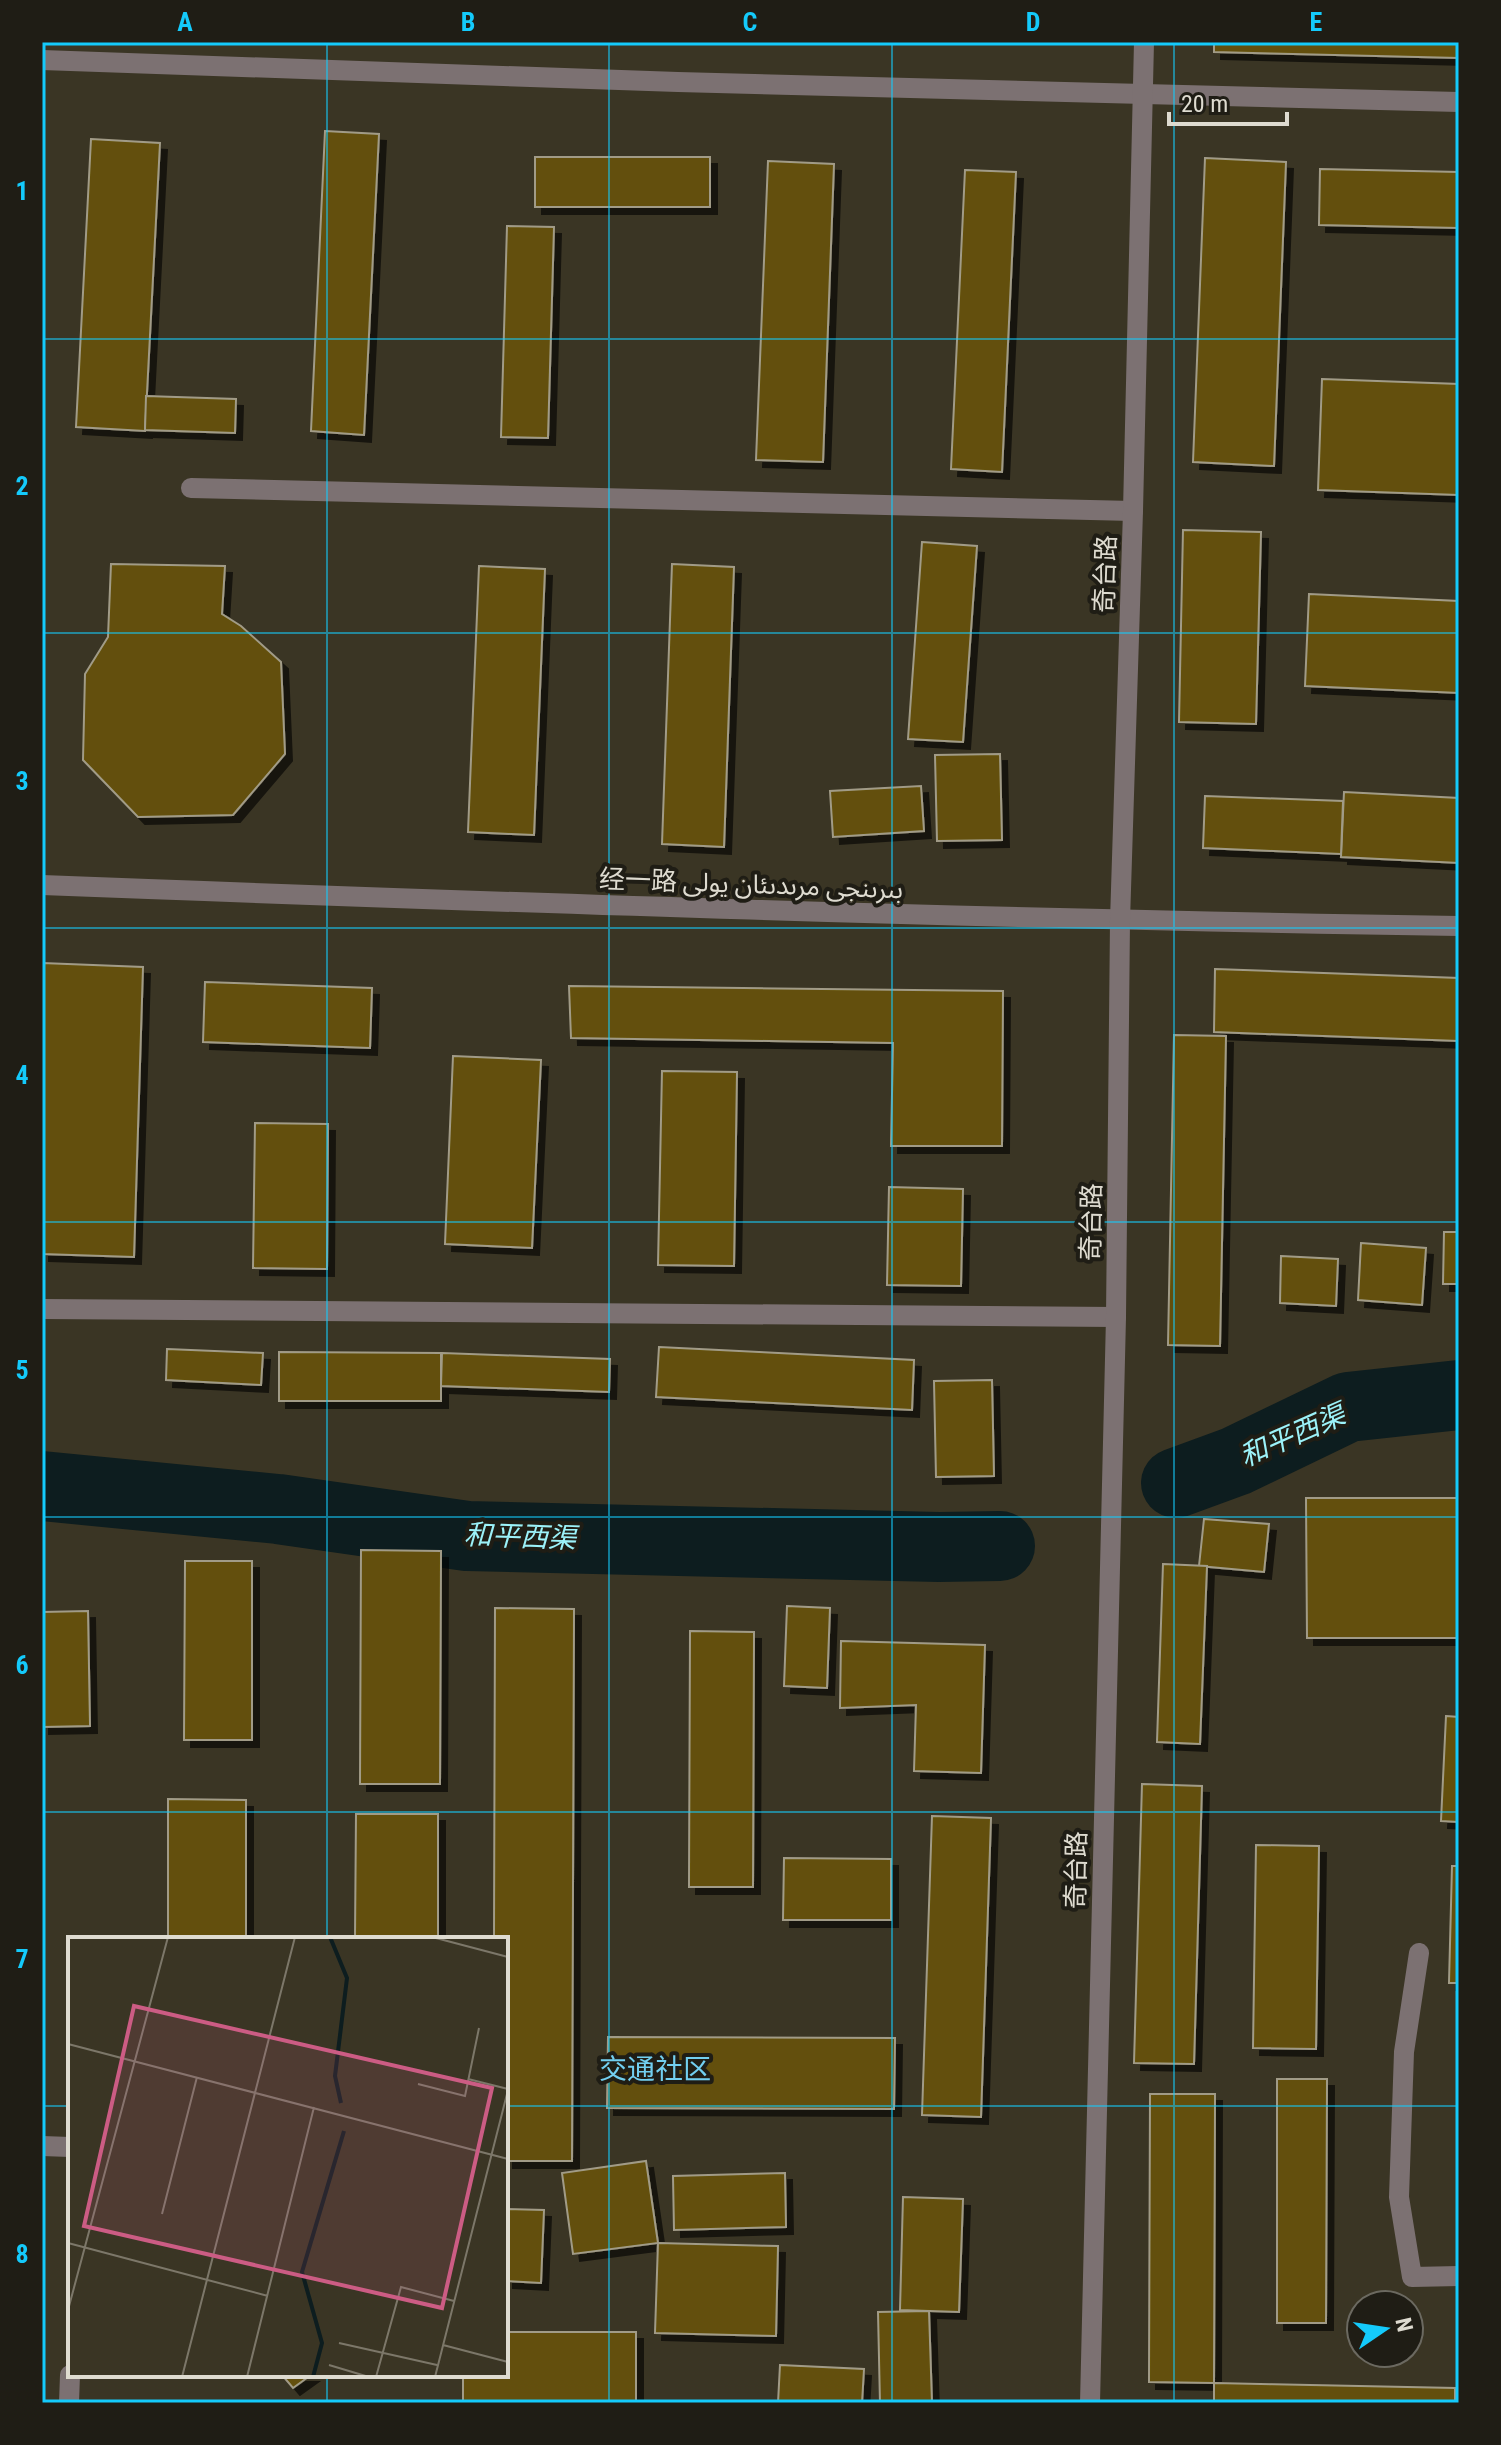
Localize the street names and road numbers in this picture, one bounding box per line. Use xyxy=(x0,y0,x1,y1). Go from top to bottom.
street label: 奇台路 xyxy=(1089,534,1121,614)
street label: 经一路 بىرىنجى مرىدىئان يولى xyxy=(598,864,904,904)
street label: 奇台路 xyxy=(1075,1183,1107,1261)
street label: 奇台路 xyxy=(1060,1831,1092,1909)

